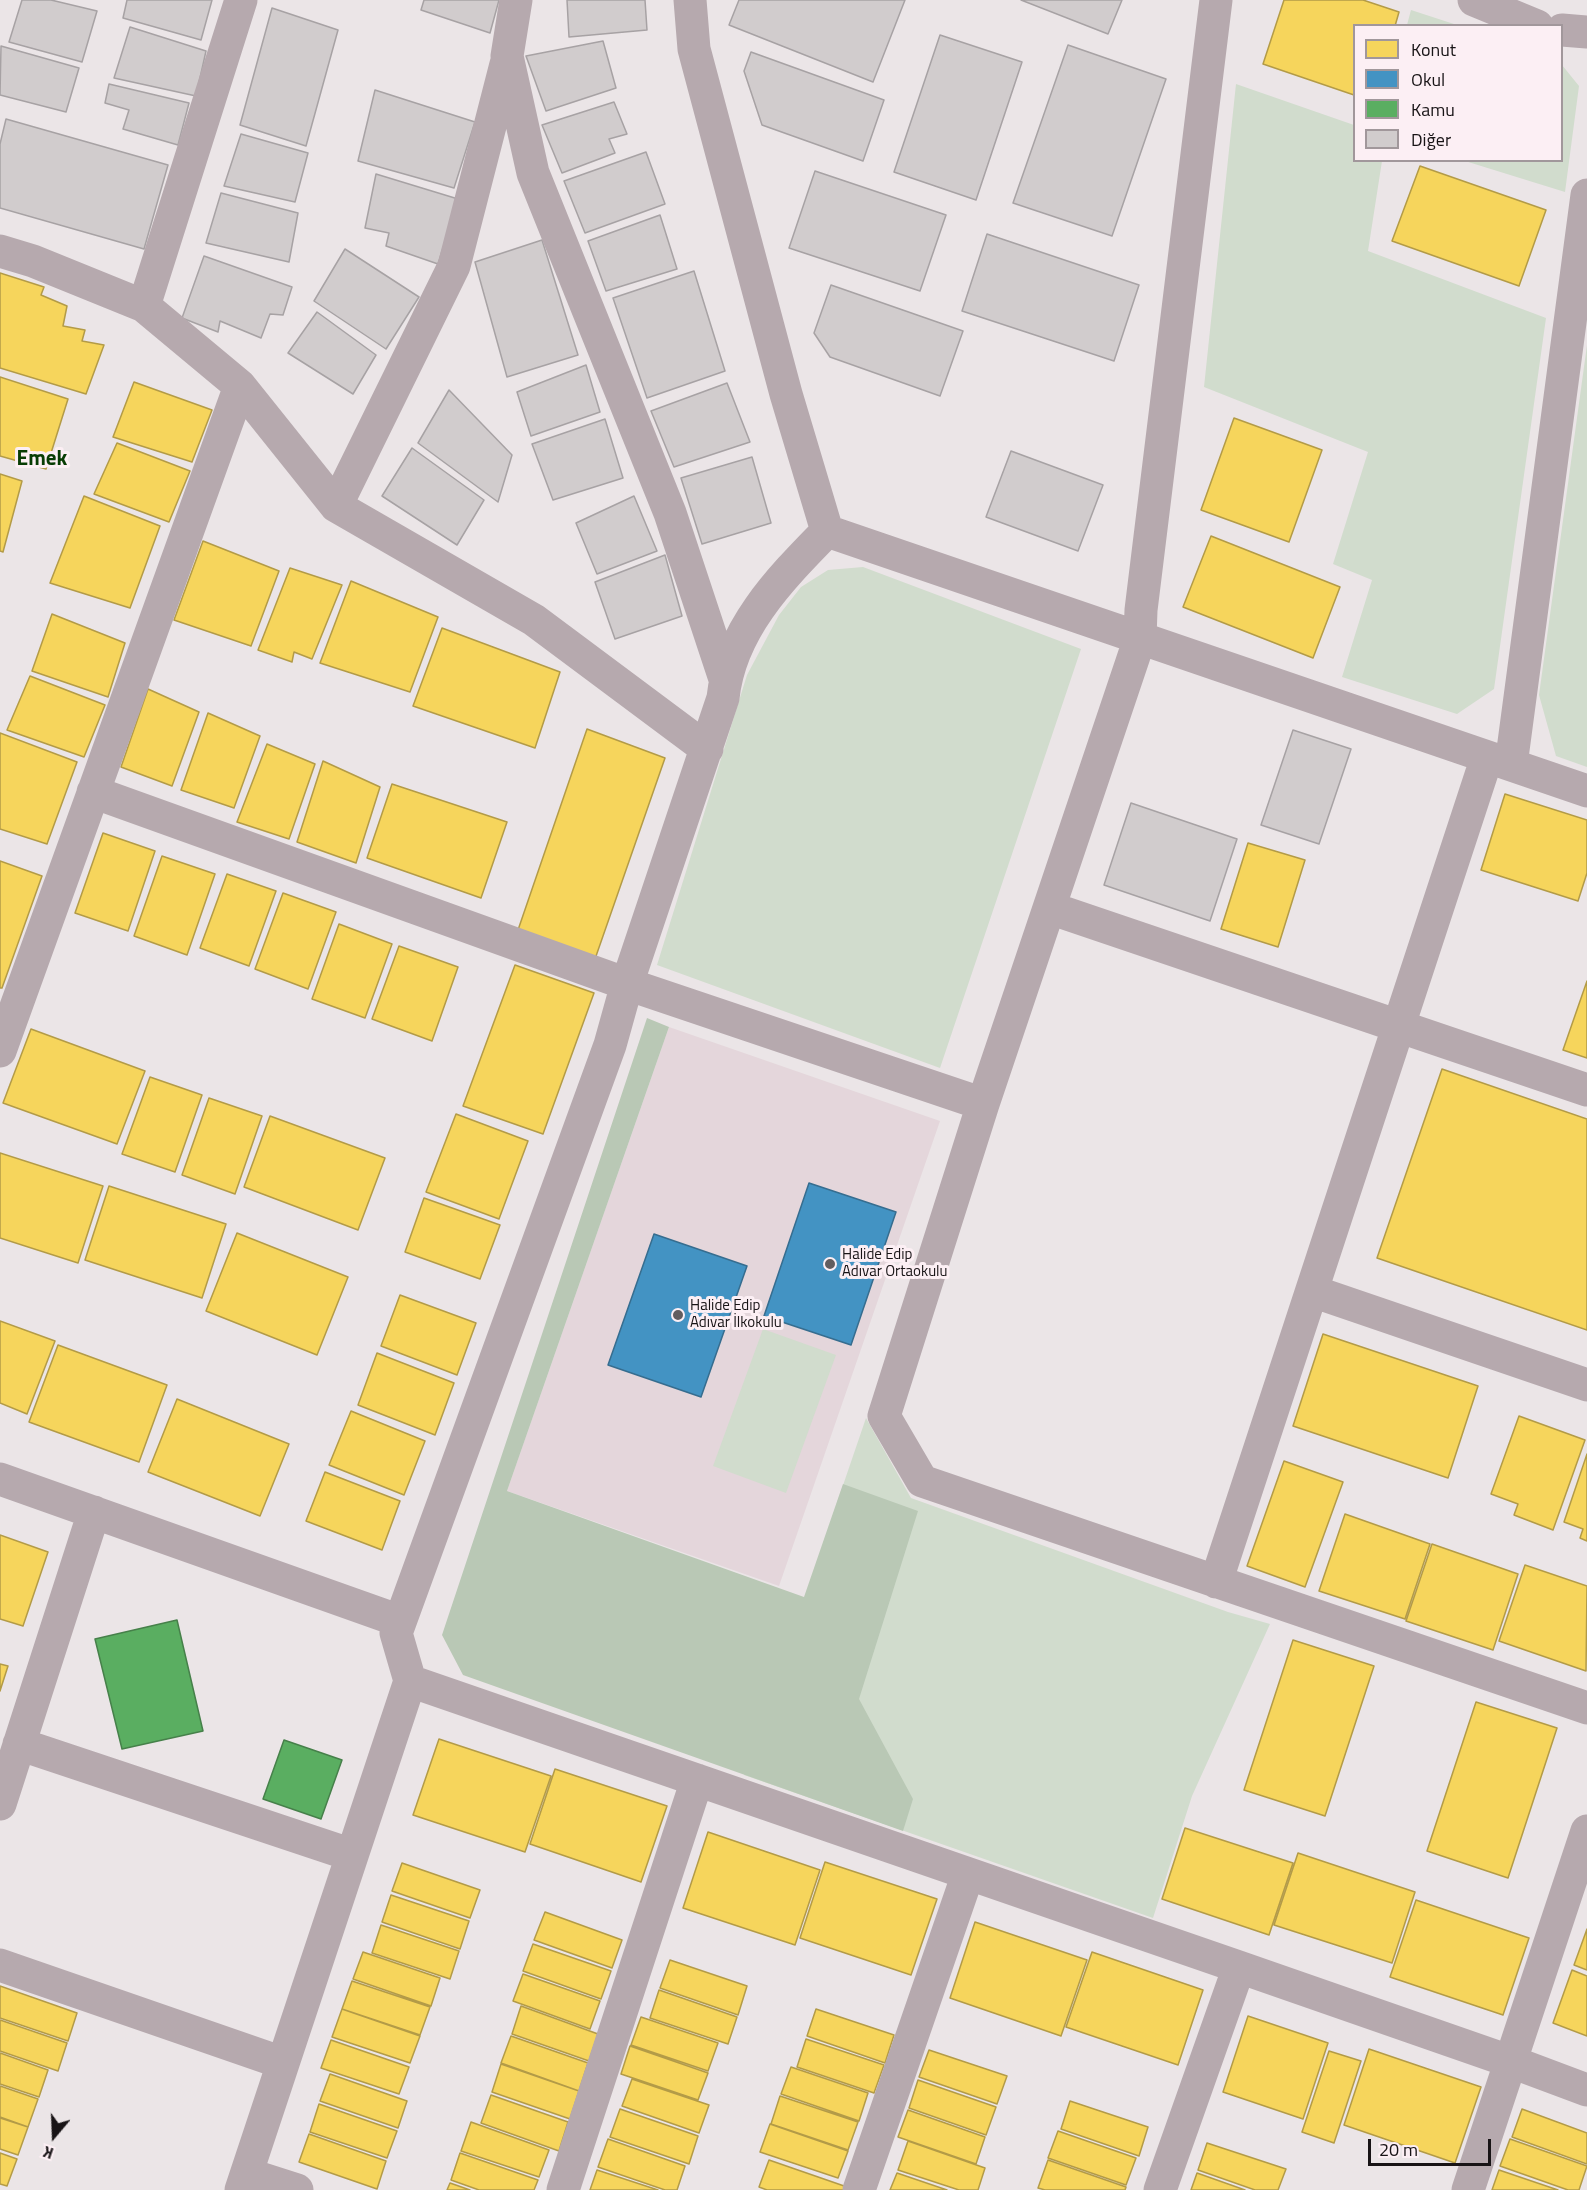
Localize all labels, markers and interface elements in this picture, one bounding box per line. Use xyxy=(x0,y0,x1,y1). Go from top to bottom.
legend xyxy=(1353,24,1563,162)
text: Konut xyxy=(1411,36,1456,63)
text: Okul xyxy=(1411,66,1445,93)
text: Kamu xyxy=(1411,96,1455,123)
text: Diğer xyxy=(1411,126,1451,153)
district label: Emek xyxy=(17,447,67,473)
place label: Halide Edip Adıvar Ortaokulu xyxy=(842,1246,948,1281)
marker: Halide Edip Adıvar Ortaokulu xyxy=(823,1257,837,1271)
place label: Halide Edip Adıvar İlkokulu xyxy=(690,1297,782,1332)
marker: Halide Edip Adıvar İlkokulu xyxy=(671,1308,685,1322)
north arrow xyxy=(24,2106,84,2166)
scale bar xyxy=(1371,2127,1494,2165)
text: 20 m xyxy=(1379,2136,1418,2163)
text: K xyxy=(40,2140,57,2166)

